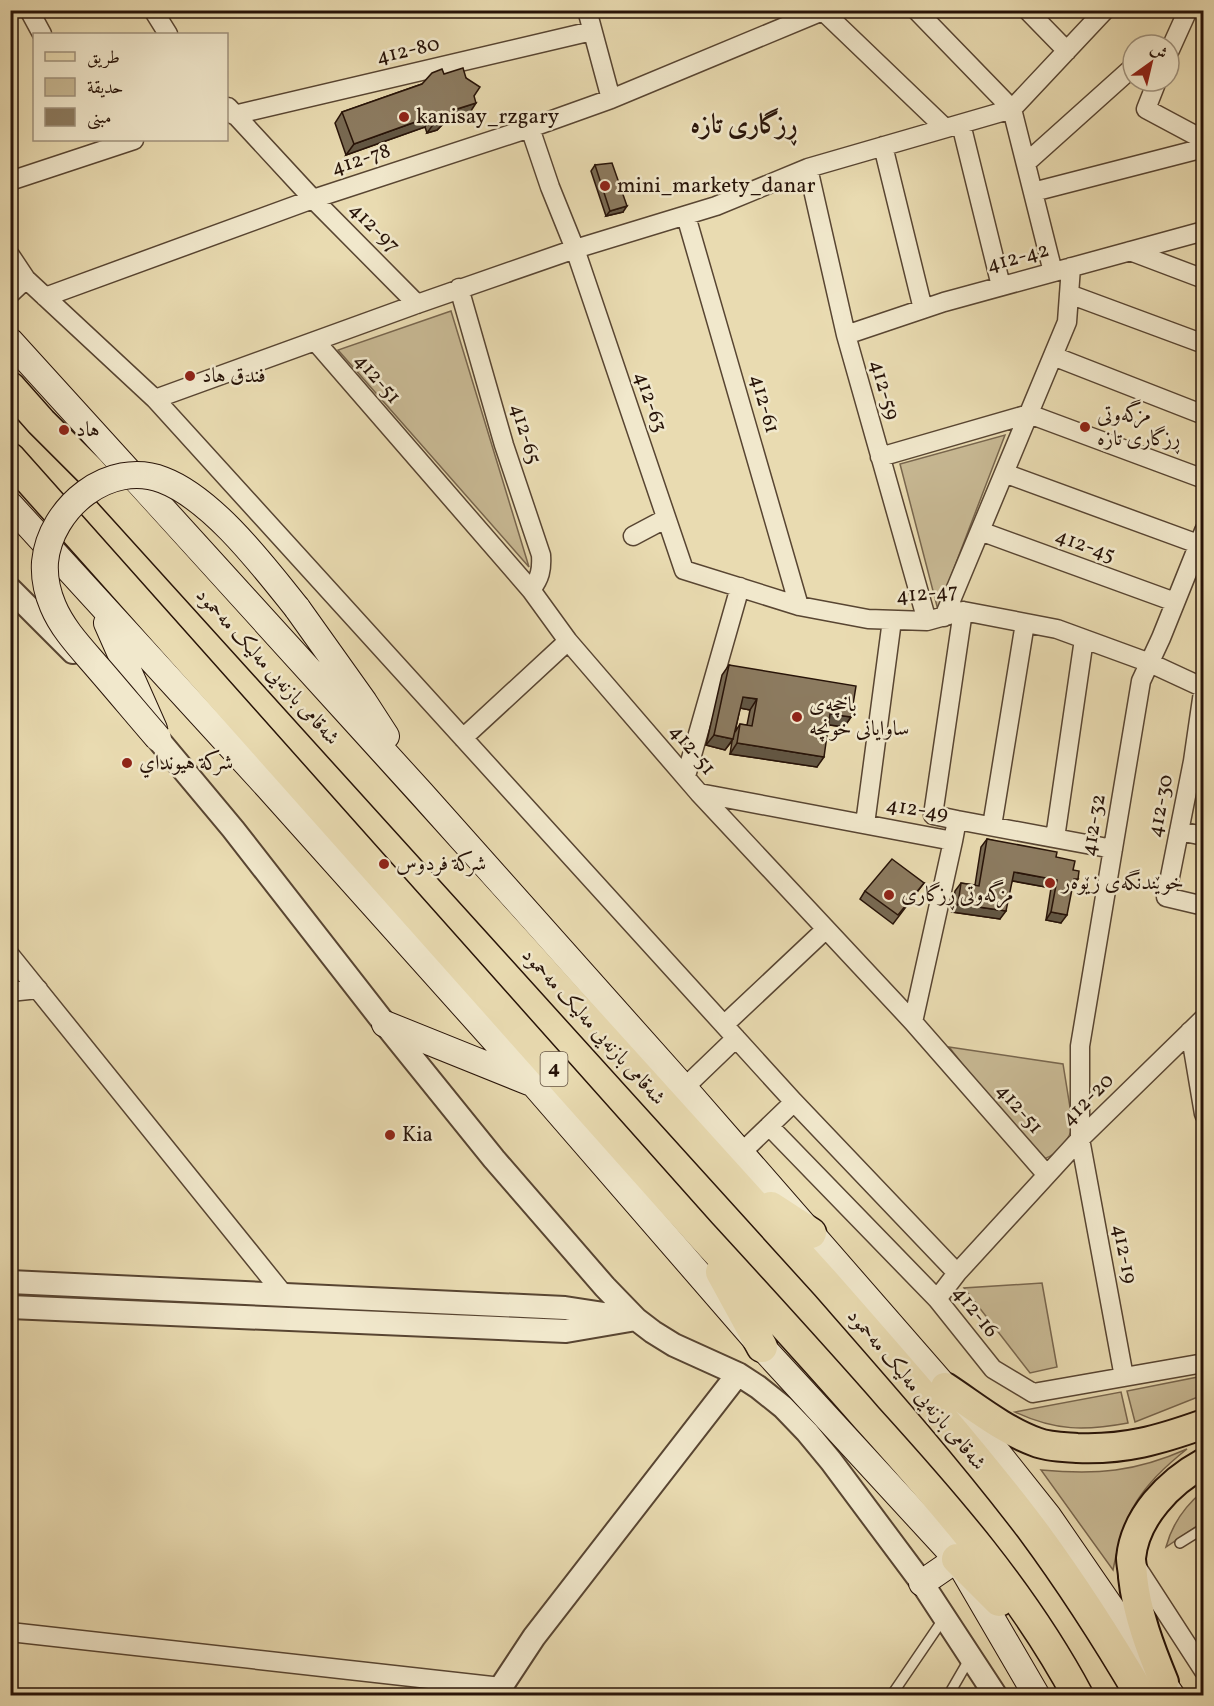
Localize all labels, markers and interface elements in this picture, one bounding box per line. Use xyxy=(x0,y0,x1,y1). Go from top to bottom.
street label: 412-80 xyxy=(374,30,442,72)
legend xyxy=(33,33,228,141)
north arrow xyxy=(1121,33,1181,93)
text: ش xyxy=(1146,39,1171,66)
text: طريق xyxy=(87,46,120,71)
text: حديقة xyxy=(87,76,123,101)
place label: kanisay_rzgary xyxy=(416,103,560,132)
text: مبنى xyxy=(87,106,112,131)
district label: ڕزگاری تازە xyxy=(690,107,798,146)
marker: kanisay_rzgary xyxy=(397,110,411,124)
street label: 412-78 xyxy=(328,137,394,183)
place label: mini_markety_danar xyxy=(617,172,816,201)
marker: mini_markety_danar xyxy=(598,179,612,193)
street label: 412-97 xyxy=(342,196,406,260)
street label: 412-42 xyxy=(984,236,1052,280)
street label: 412-51 xyxy=(347,347,407,411)
street label: 412-59 xyxy=(862,357,906,424)
place label: فندق هاد xyxy=(202,362,266,391)
street label: 412-63 xyxy=(626,368,674,436)
marker: فندق هاد xyxy=(183,369,197,383)
street label: 412-61 xyxy=(742,371,786,437)
place label: مزگەوتی ڕزگاری تازە xyxy=(1097,399,1181,455)
street label: 412-65 xyxy=(502,400,548,468)
place label: هاد xyxy=(76,416,100,445)
marker: مزگەوتی ڕزگاری تازە xyxy=(1078,420,1092,434)
marker: هاد xyxy=(57,423,71,437)
street label: 412-45 xyxy=(1051,522,1119,570)
street label: 412-47 xyxy=(895,577,959,611)
street label: شەقامی بازنەیی مەلیک مەحمود xyxy=(188,582,346,752)
place label: باخچەی ساوایانی خونچە xyxy=(809,691,910,744)
marker: باخچەی ساوایانی خونچە xyxy=(790,710,804,724)
street label: 412-51 xyxy=(662,718,722,782)
place label: شركة هيونداي xyxy=(139,749,233,778)
marker: شركة هيونداي xyxy=(120,756,134,770)
street label: 412-30 xyxy=(1141,772,1181,840)
street label: 412-49 xyxy=(884,791,950,829)
street label: 412-32 xyxy=(1074,792,1114,858)
place label: شركة فردوس xyxy=(396,850,486,879)
marker: شركة فردوس xyxy=(377,857,391,871)
place label: خوێندنگەی زێوەر xyxy=(1060,869,1184,898)
marker: خوێندنگەی زێوەر xyxy=(1043,876,1057,890)
place label: مزگەوتی ڕزگاری xyxy=(901,879,1014,911)
marker: مزگەوتی ڕزگاری xyxy=(882,888,896,902)
street label: شەقامی بازنەیی مەلیک مەحمود xyxy=(514,942,672,1112)
road number: 4 xyxy=(540,1052,568,1086)
street label: 412-20 xyxy=(1055,1067,1121,1133)
street label: 412-51 xyxy=(989,1077,1049,1141)
place label: Kia xyxy=(402,1121,433,1150)
marker: Kia xyxy=(383,1128,397,1142)
street label: 412-19 xyxy=(1104,1222,1144,1286)
street label: 412-16 xyxy=(945,1280,1005,1344)
street label: شەقامی بازنەیی مەلیک مەحمود xyxy=(840,1303,992,1477)

